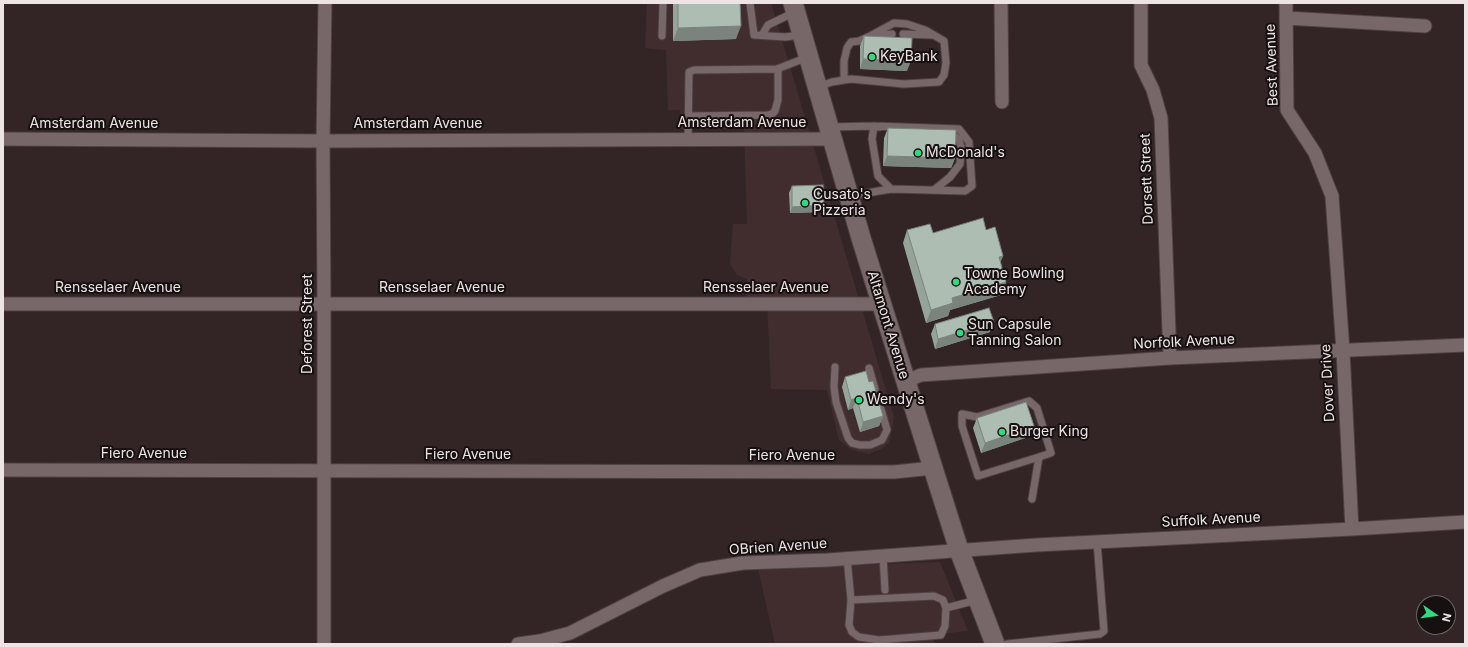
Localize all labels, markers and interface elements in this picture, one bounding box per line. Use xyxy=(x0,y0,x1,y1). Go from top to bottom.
street label: Best Avenue xyxy=(1262,24,1282,106)
place label: KeyBank xyxy=(880,49,938,65)
marker: KeyBank xyxy=(867,52,877,62)
street label: Amsterdam Avenue xyxy=(678,115,806,131)
street label: Amsterdam Avenue xyxy=(30,116,158,132)
street label: Amsterdam Avenue xyxy=(354,116,482,132)
street label: Dorsett Street xyxy=(1137,133,1157,225)
place label: McDonald's xyxy=(926,145,1005,161)
marker: McDonald's xyxy=(913,148,923,158)
place label: Cusato's Pizzeria xyxy=(813,187,871,220)
marker: Cusato's Pizzeria xyxy=(800,198,810,208)
place label: Towne Bowling Academy xyxy=(964,266,1064,298)
street label: Altamont Avenue xyxy=(864,269,912,381)
street label: Deforest Street xyxy=(300,274,316,374)
marker: Towne Bowling Academy xyxy=(951,277,961,287)
street label: Rensselaer Avenue xyxy=(55,280,181,296)
street label: Rensselaer Avenue xyxy=(379,280,505,296)
street label: Rensselaer Avenue xyxy=(703,280,829,296)
place label: Sun Capsule Tanning Salon xyxy=(968,317,1062,350)
marker: Sun Capsule Tanning Salon xyxy=(955,328,965,338)
street label: Norfolk Avenue xyxy=(1133,331,1235,353)
street label: Dover Drive xyxy=(1318,344,1338,422)
place label: Wendy's xyxy=(867,392,925,408)
marker: Wendy's xyxy=(854,395,864,405)
place label: Burger King xyxy=(1010,424,1088,440)
marker: Burger King xyxy=(997,427,1007,437)
street label: Fiero Avenue xyxy=(101,446,187,462)
street label: Fiero Avenue xyxy=(425,447,511,463)
street label: Fiero Avenue xyxy=(749,448,835,464)
street label: Suffolk Avenue xyxy=(1161,509,1261,531)
street label: OBrien Avenue xyxy=(728,535,828,559)
north arrow xyxy=(1416,595,1456,635)
text: N xyxy=(1439,612,1454,623)

